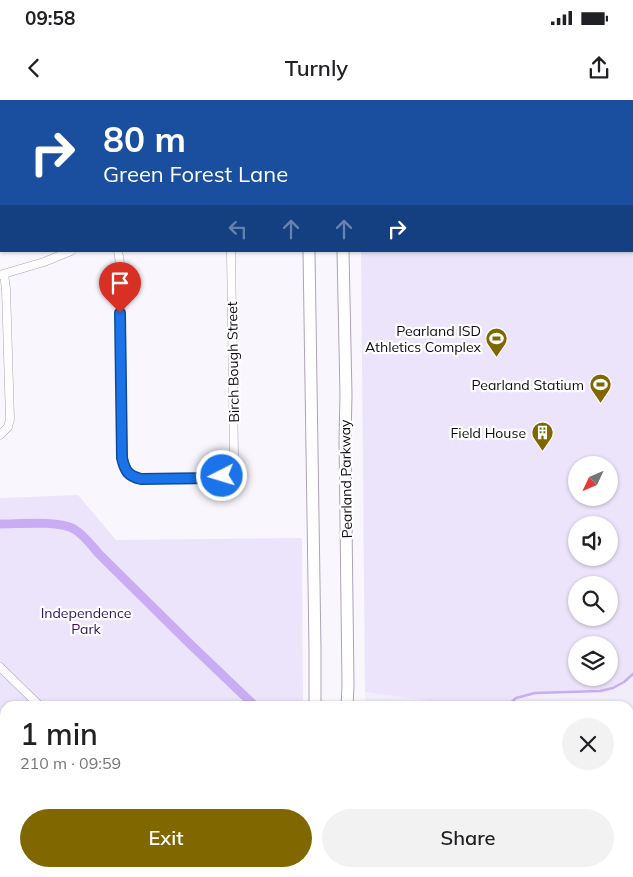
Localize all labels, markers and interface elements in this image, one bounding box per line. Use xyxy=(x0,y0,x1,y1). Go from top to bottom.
text: 09:58 xyxy=(25,6,75,30)
icon: back xyxy=(20,54,48,82)
text: Turnly xyxy=(285,54,348,82)
icon: share xyxy=(585,54,613,82)
text: 80 m xyxy=(103,117,186,161)
icon: right xyxy=(20,120,85,185)
text: Green Forest Lane xyxy=(103,160,288,188)
icon: left xyxy=(224,215,252,243)
icon: ahead xyxy=(277,215,305,243)
icon: ahead xyxy=(330,215,358,243)
icon: right xyxy=(383,215,411,243)
pin xyxy=(99,262,141,313)
icon: arrive xyxy=(106,269,134,297)
street label: Birch Bough Street xyxy=(223,301,243,423)
place label: Pearland ISD Athletics Complex xyxy=(365,322,482,356)
sports icon: Pearland ISD Athletics Complex xyxy=(485,327,509,358)
sports icon: Pearland Statium xyxy=(588,373,612,404)
place label: Pearland Statium xyxy=(472,376,584,394)
street label: Pearland Parkway xyxy=(336,419,356,539)
building icon: Field House xyxy=(530,421,554,452)
place label: Field House xyxy=(450,424,526,442)
position arrow xyxy=(195,449,247,501)
north arrow xyxy=(568,456,618,506)
map controls xyxy=(568,456,618,686)
button: sound xyxy=(568,516,618,566)
button: search xyxy=(568,576,618,626)
park label: Independence Park xyxy=(41,604,131,638)
button: layers xyxy=(568,636,618,686)
text: 1 min xyxy=(20,715,98,753)
button: close xyxy=(562,718,614,770)
text: 210 m · 09:59 xyxy=(20,753,121,773)
button: Exit xyxy=(20,809,312,867)
button: Share xyxy=(322,809,614,867)

